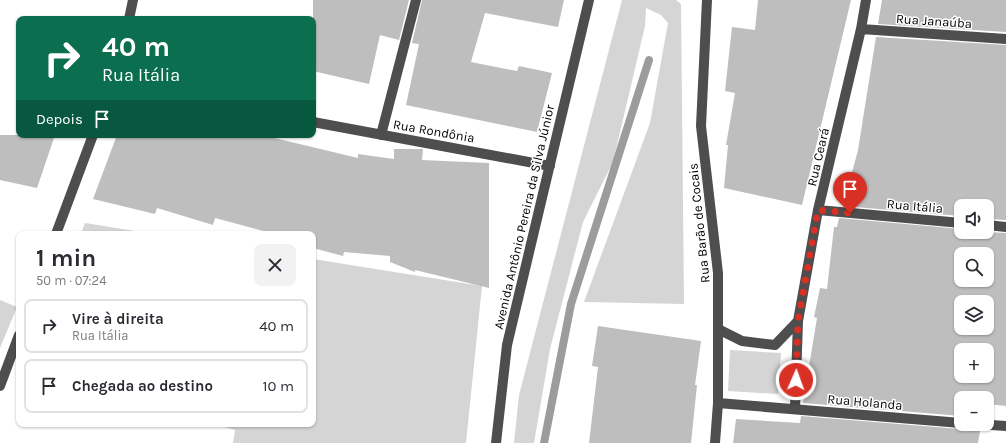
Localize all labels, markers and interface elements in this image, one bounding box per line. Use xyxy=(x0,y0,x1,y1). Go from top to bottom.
street label: Rua Janaúba xyxy=(895,11,973,31)
text: 40 m xyxy=(102,30,170,63)
icon: right xyxy=(36,32,88,84)
text: Rua Itália xyxy=(102,64,180,86)
street label: Avenida Antônio Pereira da Silva Júnior xyxy=(491,103,557,331)
icon: arrive xyxy=(91,108,113,130)
text: Depois xyxy=(36,110,83,128)
street label: Rua Rondônia xyxy=(392,116,476,146)
street label: Rua Ceará xyxy=(804,126,832,188)
street label: Rua Barão de Cocais xyxy=(685,162,713,284)
pin xyxy=(833,172,867,213)
icon: arrive xyxy=(839,178,861,200)
street label: Rua Itália xyxy=(886,196,944,216)
map controls xyxy=(954,199,994,431)
button: sound xyxy=(954,199,994,239)
text: 1 min xyxy=(36,244,96,272)
button: close xyxy=(254,244,296,286)
button: search xyxy=(954,247,994,287)
text: 50 m · 07:24 xyxy=(36,273,106,288)
button: layers xyxy=(954,295,994,335)
text: Vire à direita xyxy=(72,310,164,328)
icon: right xyxy=(38,315,60,337)
text: 40 m xyxy=(259,317,294,335)
text: Rua Itália xyxy=(72,328,128,343)
button: + xyxy=(954,343,994,383)
position arrow xyxy=(775,359,817,401)
icon: arrive xyxy=(38,375,60,397)
text: Chegada ao destino xyxy=(72,377,213,395)
text: 10 m xyxy=(263,377,294,395)
street label: Rua Holanda xyxy=(827,391,903,413)
button: − xyxy=(954,391,994,431)

